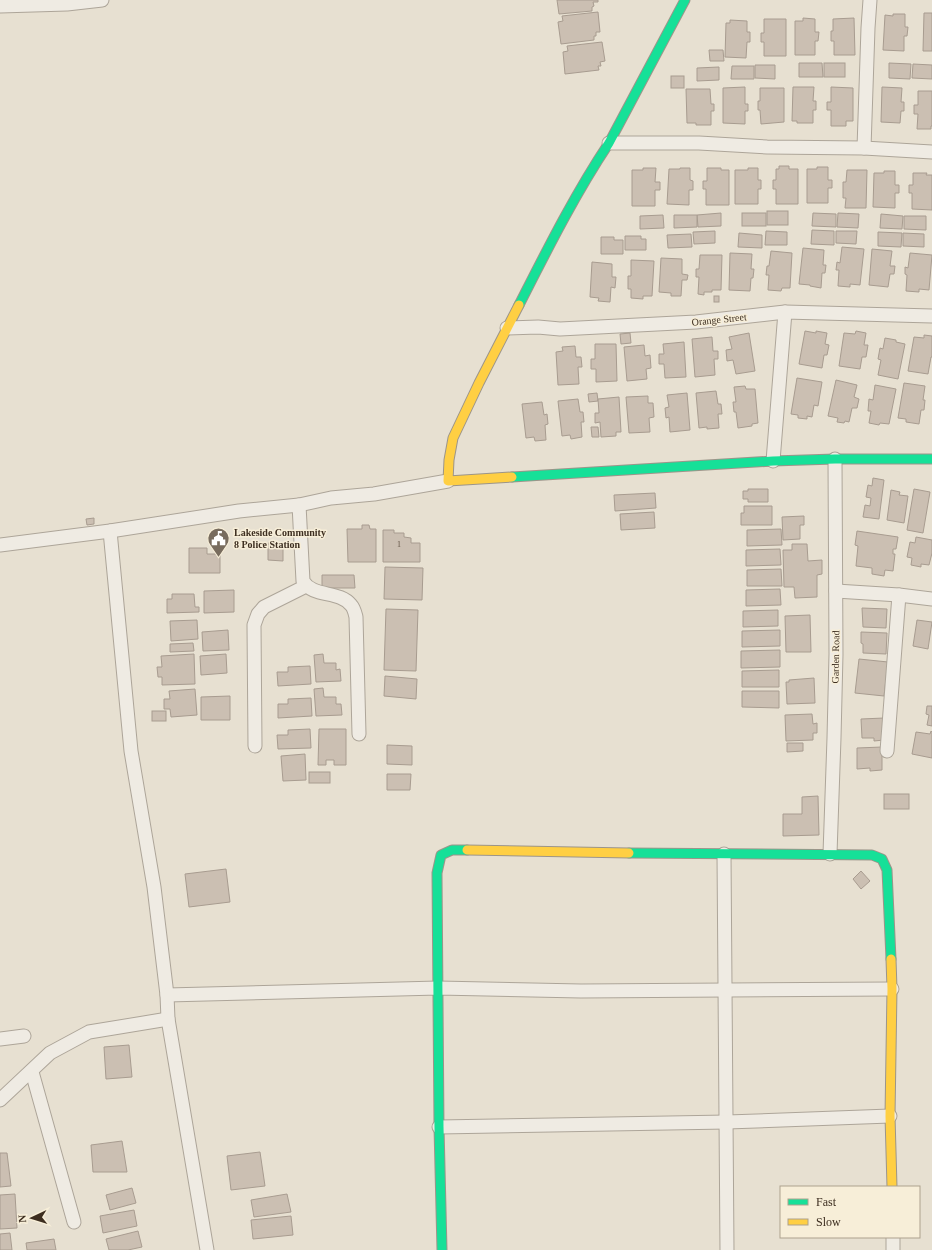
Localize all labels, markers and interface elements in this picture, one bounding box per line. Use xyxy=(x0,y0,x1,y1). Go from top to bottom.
street label: Orange Street xyxy=(691,311,747,328)
public building icon: Lakeside Community 8 Police Station xyxy=(205,525,231,558)
place label: Lakeside Community 8 Police Station xyxy=(234,527,326,550)
house number: 1 xyxy=(397,540,401,549)
street label: Garden Road xyxy=(830,630,841,684)
legend xyxy=(780,1186,920,1238)
text: Fast xyxy=(816,1195,837,1209)
north arrow xyxy=(12,1198,52,1238)
text: N xyxy=(16,1214,28,1223)
text: Slow xyxy=(816,1215,841,1229)

